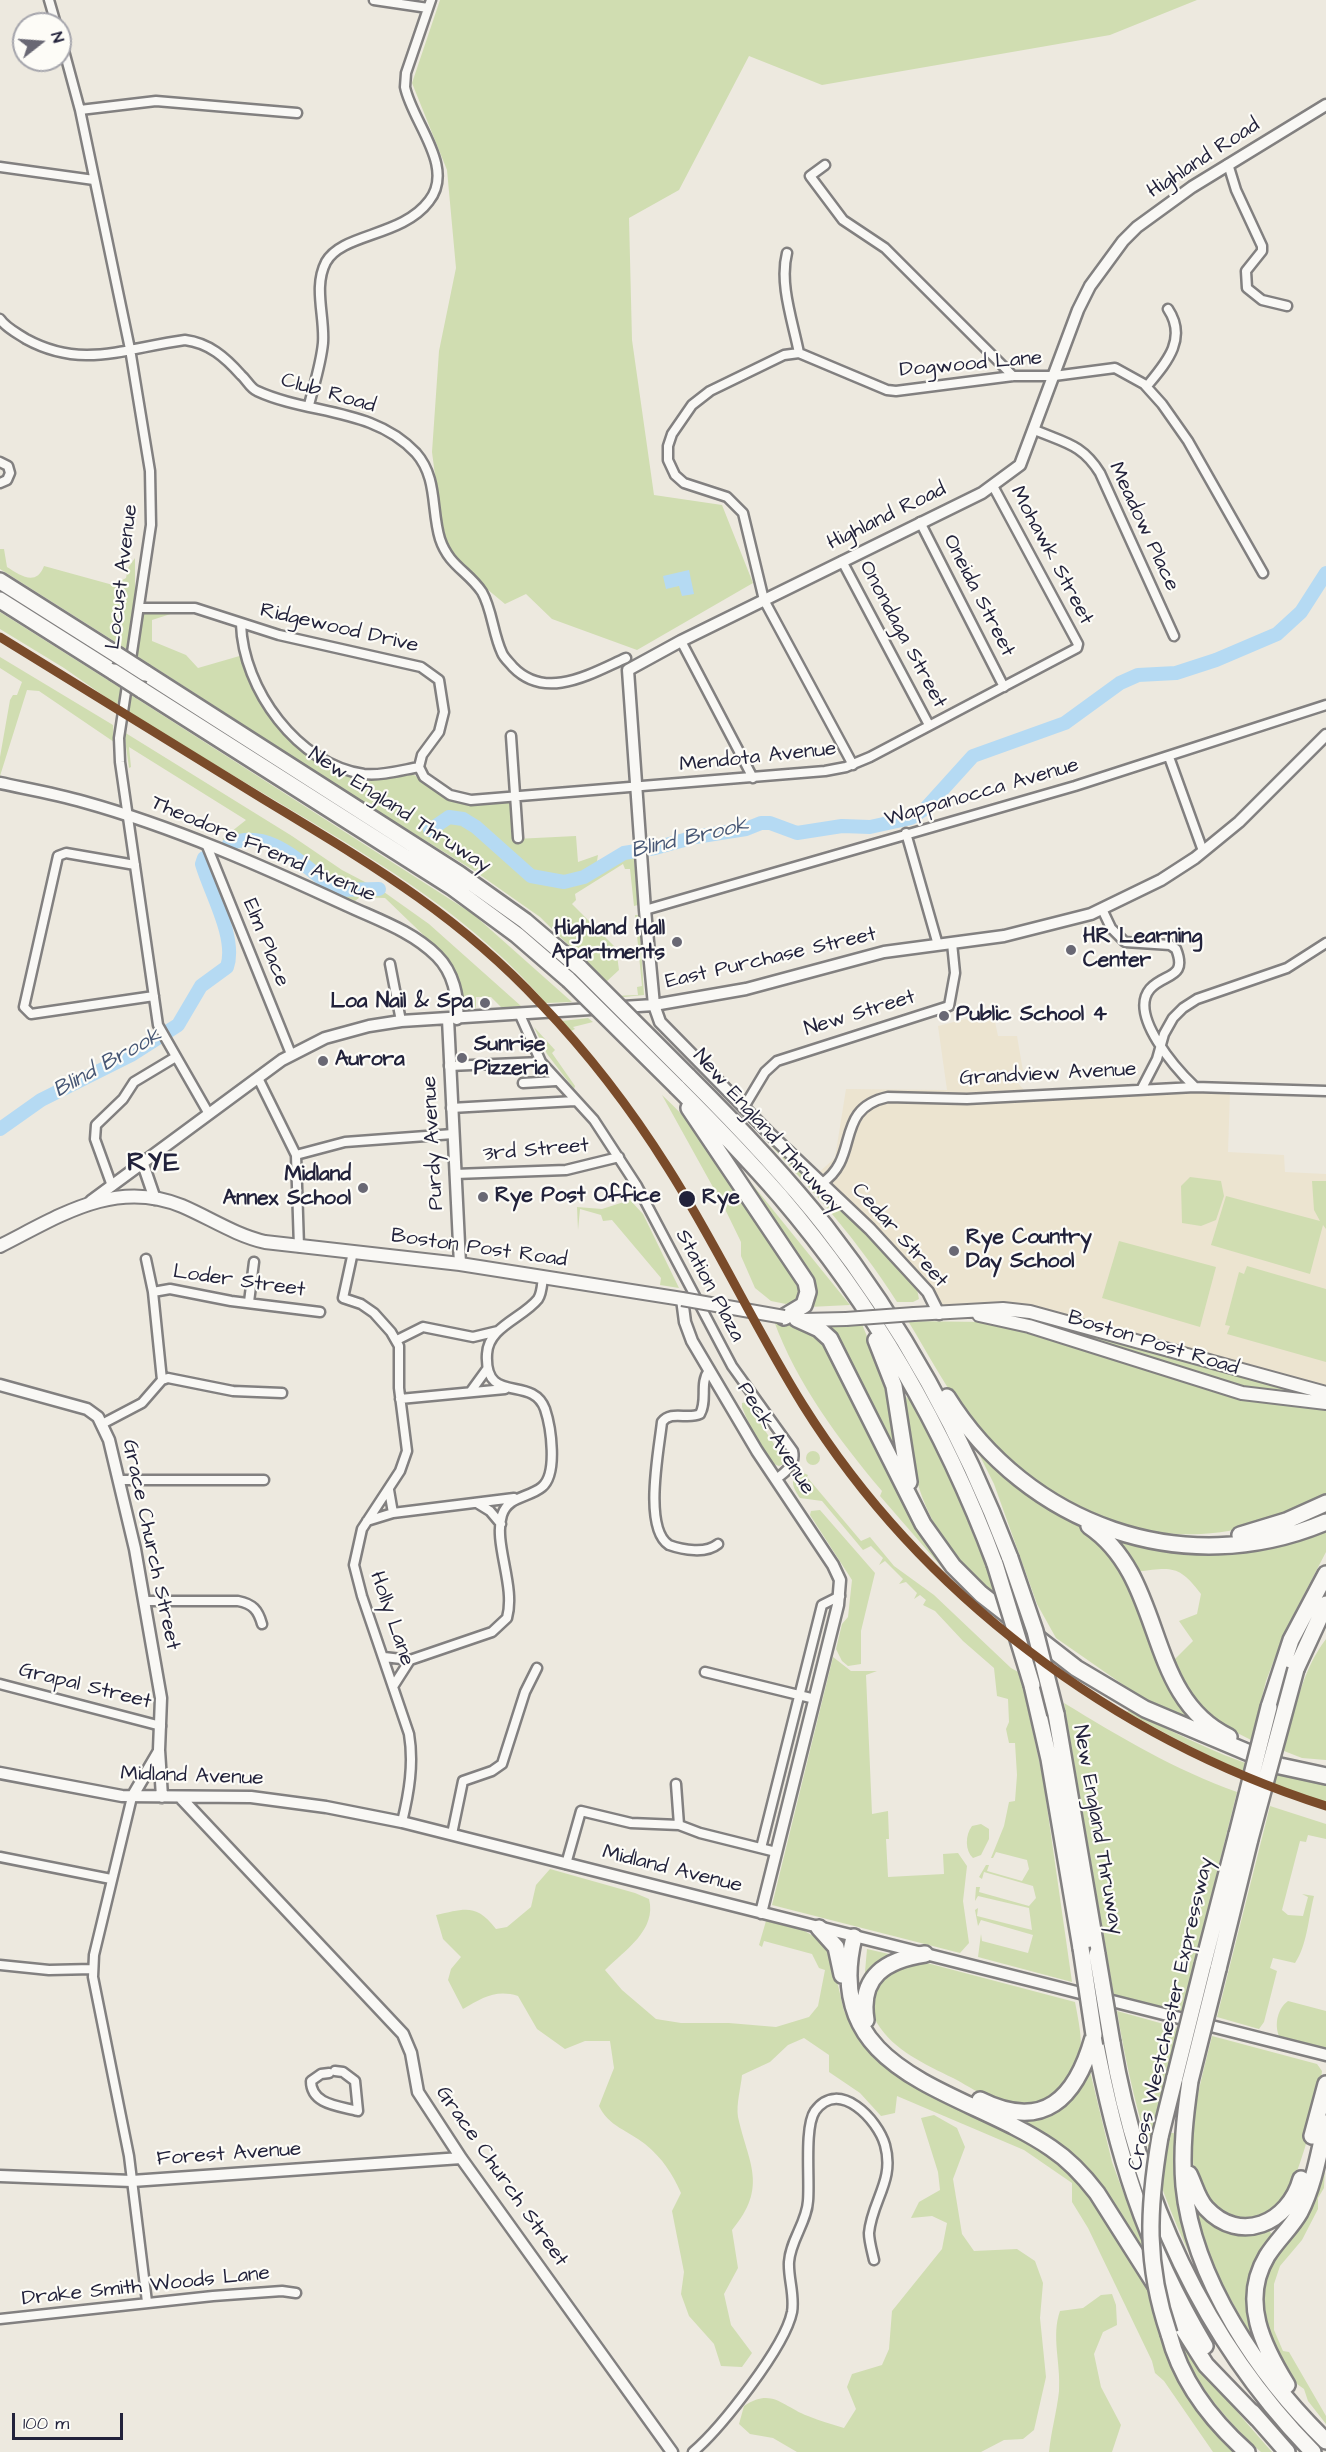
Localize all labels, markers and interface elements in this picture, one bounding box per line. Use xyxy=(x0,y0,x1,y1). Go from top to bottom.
north arrow xyxy=(12,12,72,72)
text: N xyxy=(45,29,69,45)
street label: Highland Road xyxy=(1143,113,1265,205)
street label: Dogwood Lane xyxy=(899,346,1043,384)
street label: Club Road xyxy=(278,368,378,420)
street label: Meadow Place xyxy=(1102,458,1184,596)
street label: Highland Road xyxy=(823,477,951,557)
street label: Mohawk Street xyxy=(1004,482,1098,630)
street label: Locust Avenue xyxy=(102,503,144,651)
street label: Oneida Street xyxy=(936,531,1020,661)
street label: Onondaga Street xyxy=(853,557,951,713)
street label: Ridgewood Drive xyxy=(257,599,421,659)
street label: Mendota Avenue xyxy=(678,737,838,779)
street label: New England Thruway xyxy=(303,743,495,879)
street label: Wappanocca Avenue xyxy=(882,753,1082,833)
street label: Theodore Fremd Avenue xyxy=(147,791,379,909)
water label: Blind Brook xyxy=(629,813,751,865)
street label: Elm Place xyxy=(236,895,294,991)
place label: Highland Hall Apartments xyxy=(552,917,665,967)
street label: East Purchase Street xyxy=(663,922,879,996)
place label: HR Learning Center xyxy=(1083,925,1202,975)
marker: Highland Hall Apartments xyxy=(670,935,684,949)
marker: HR Learning Center xyxy=(1064,943,1078,957)
street label: New Street xyxy=(801,985,919,1043)
place label: Loa Nail & Spa xyxy=(330,990,473,1016)
marker: Loa Nail & Spa xyxy=(478,996,492,1010)
place label: Public School 4 xyxy=(956,1003,1107,1029)
marker: Public School 4 xyxy=(937,1009,951,1023)
water label: Blind Brook xyxy=(49,1023,167,1105)
place label: Sunrise Pizzeria xyxy=(474,1033,548,1083)
street label: New England Thruway xyxy=(687,1045,847,1219)
place label: Aurora xyxy=(335,1048,405,1074)
marker: Sunrise Pizzeria xyxy=(455,1051,469,1065)
marker: Aurora xyxy=(316,1054,330,1068)
street label: Grandview Avenue xyxy=(959,1058,1137,1092)
street label: Purdy Avenue xyxy=(418,1075,450,1211)
street label: 3rd Street xyxy=(482,1134,590,1168)
district label: RYE xyxy=(127,1148,181,1180)
place label: Midland Annex School xyxy=(223,1163,351,1213)
street label: Cedar Street xyxy=(845,1178,953,1294)
marker: Midland Annex School xyxy=(356,1181,370,1195)
place label: Rye Post Office xyxy=(495,1184,661,1210)
place label: Rye xyxy=(702,1186,740,1212)
marker: Rye xyxy=(677,1189,697,1209)
marker: Rye Post Office xyxy=(476,1190,490,1204)
street label: Boston Post Road xyxy=(389,1224,569,1274)
street label: Station Plaza xyxy=(669,1226,749,1346)
place label: Rye Country Day School xyxy=(966,1226,1092,1276)
marker: Rye Country Day School xyxy=(947,1244,961,1258)
street label: Loder Street xyxy=(171,1260,307,1304)
street label: Boston Post Road xyxy=(1065,1306,1241,1382)
street label: Peck Avenue xyxy=(731,1378,819,1500)
street label: Grace Church Street xyxy=(115,1438,185,1652)
street label: Holly Lane xyxy=(363,1568,419,1670)
street label: Grapal Street xyxy=(16,1658,154,1716)
street label: New England Thruway xyxy=(1066,1723,1128,1937)
street label: Midland Avenue xyxy=(120,1762,264,1792)
street label: Midland Avenue xyxy=(599,1840,745,1900)
street label: Cross Westchester Expressway xyxy=(1124,1855,1220,2173)
street label: Grace Church Street xyxy=(429,2082,573,2272)
street label: Forest Avenue xyxy=(156,2137,302,2173)
street label: Drake Smith Woods Lane xyxy=(21,2261,271,2313)
scale bar xyxy=(15,2401,126,2439)
text: 100 m xyxy=(23,2411,69,2436)

